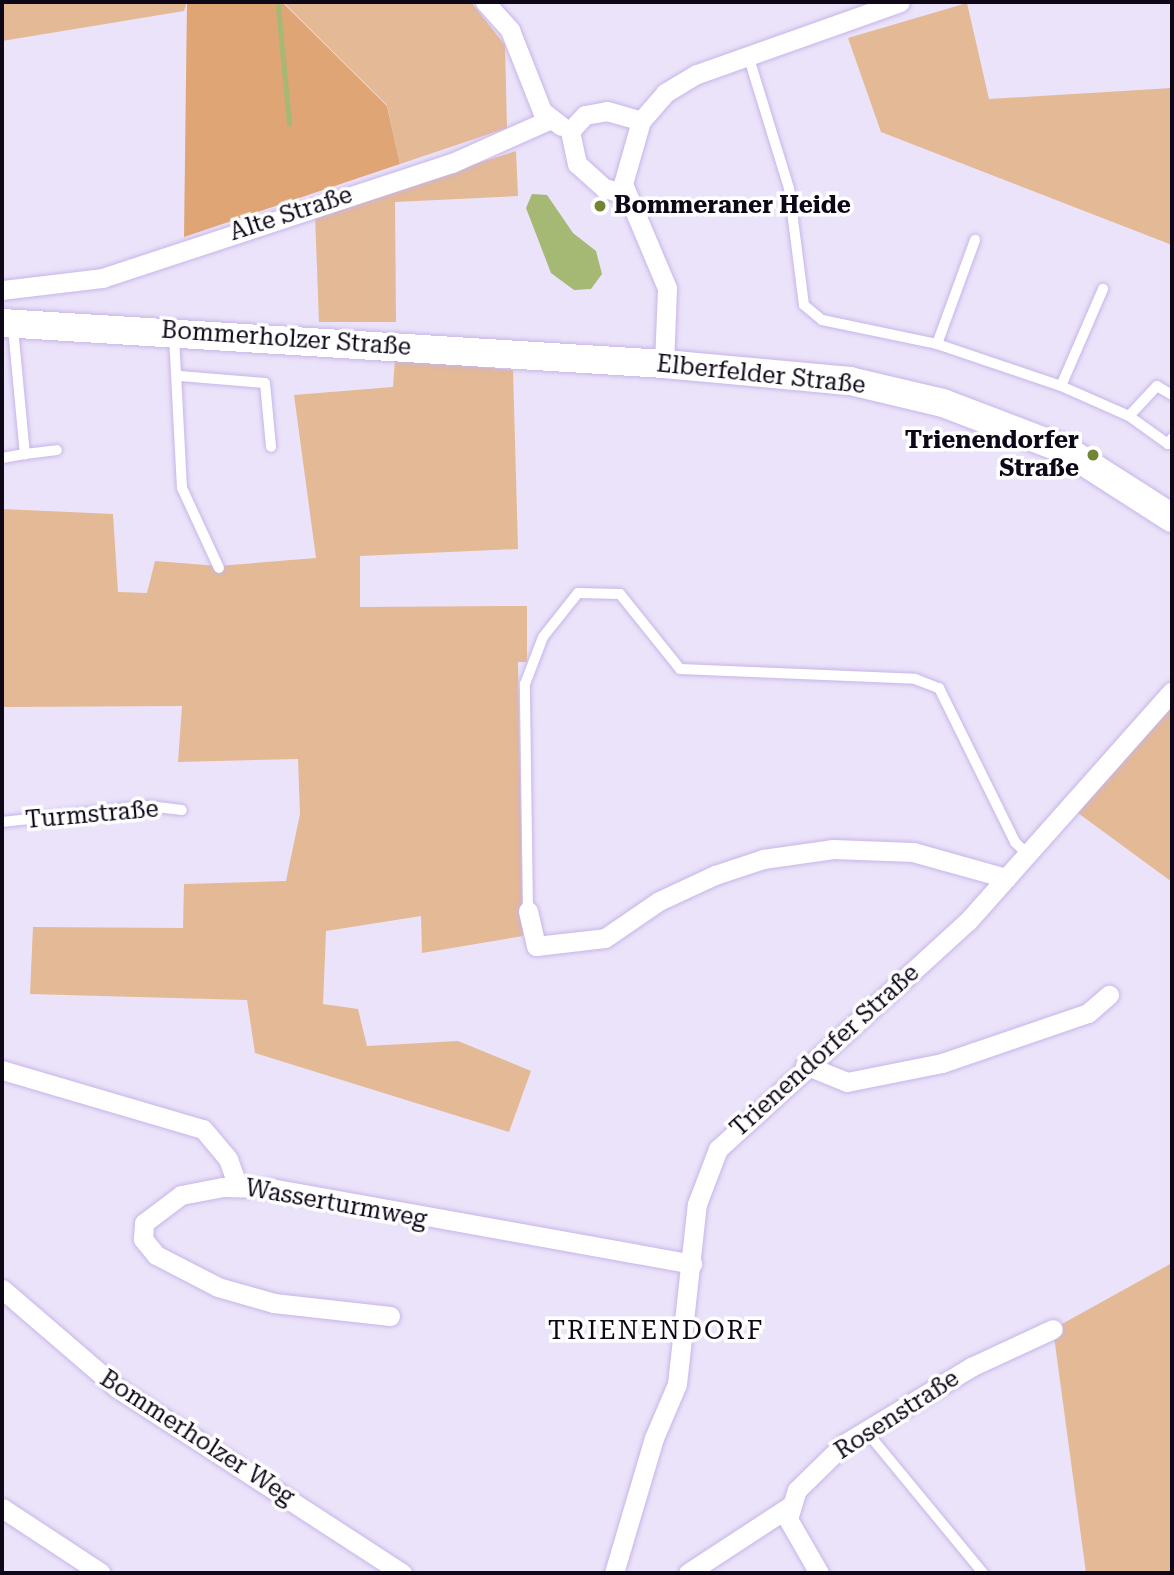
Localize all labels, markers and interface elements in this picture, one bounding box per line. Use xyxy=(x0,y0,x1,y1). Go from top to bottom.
street label: Alte Straße xyxy=(226,181,356,247)
place label: Bommeraner Heide xyxy=(614,192,851,220)
marker: Bommeraner Heide xyxy=(592,198,608,214)
street label: Bommerholzer Straße xyxy=(160,316,412,362)
street label: Elberfelder Straße xyxy=(655,350,867,400)
place label: Trienendorfer Straße xyxy=(905,427,1079,483)
marker: Trienendorfer Straße xyxy=(1085,447,1101,463)
street label: Turmstraße xyxy=(24,795,160,835)
street label: Trienendorfer Straße xyxy=(725,959,925,1143)
street label: Wasserturmweg xyxy=(243,1174,429,1234)
district label: TRIENENDORF xyxy=(549,1315,763,1347)
street label: Bommerholzer Weg xyxy=(94,1364,300,1512)
street label: Rosenstraße xyxy=(830,1364,964,1466)

